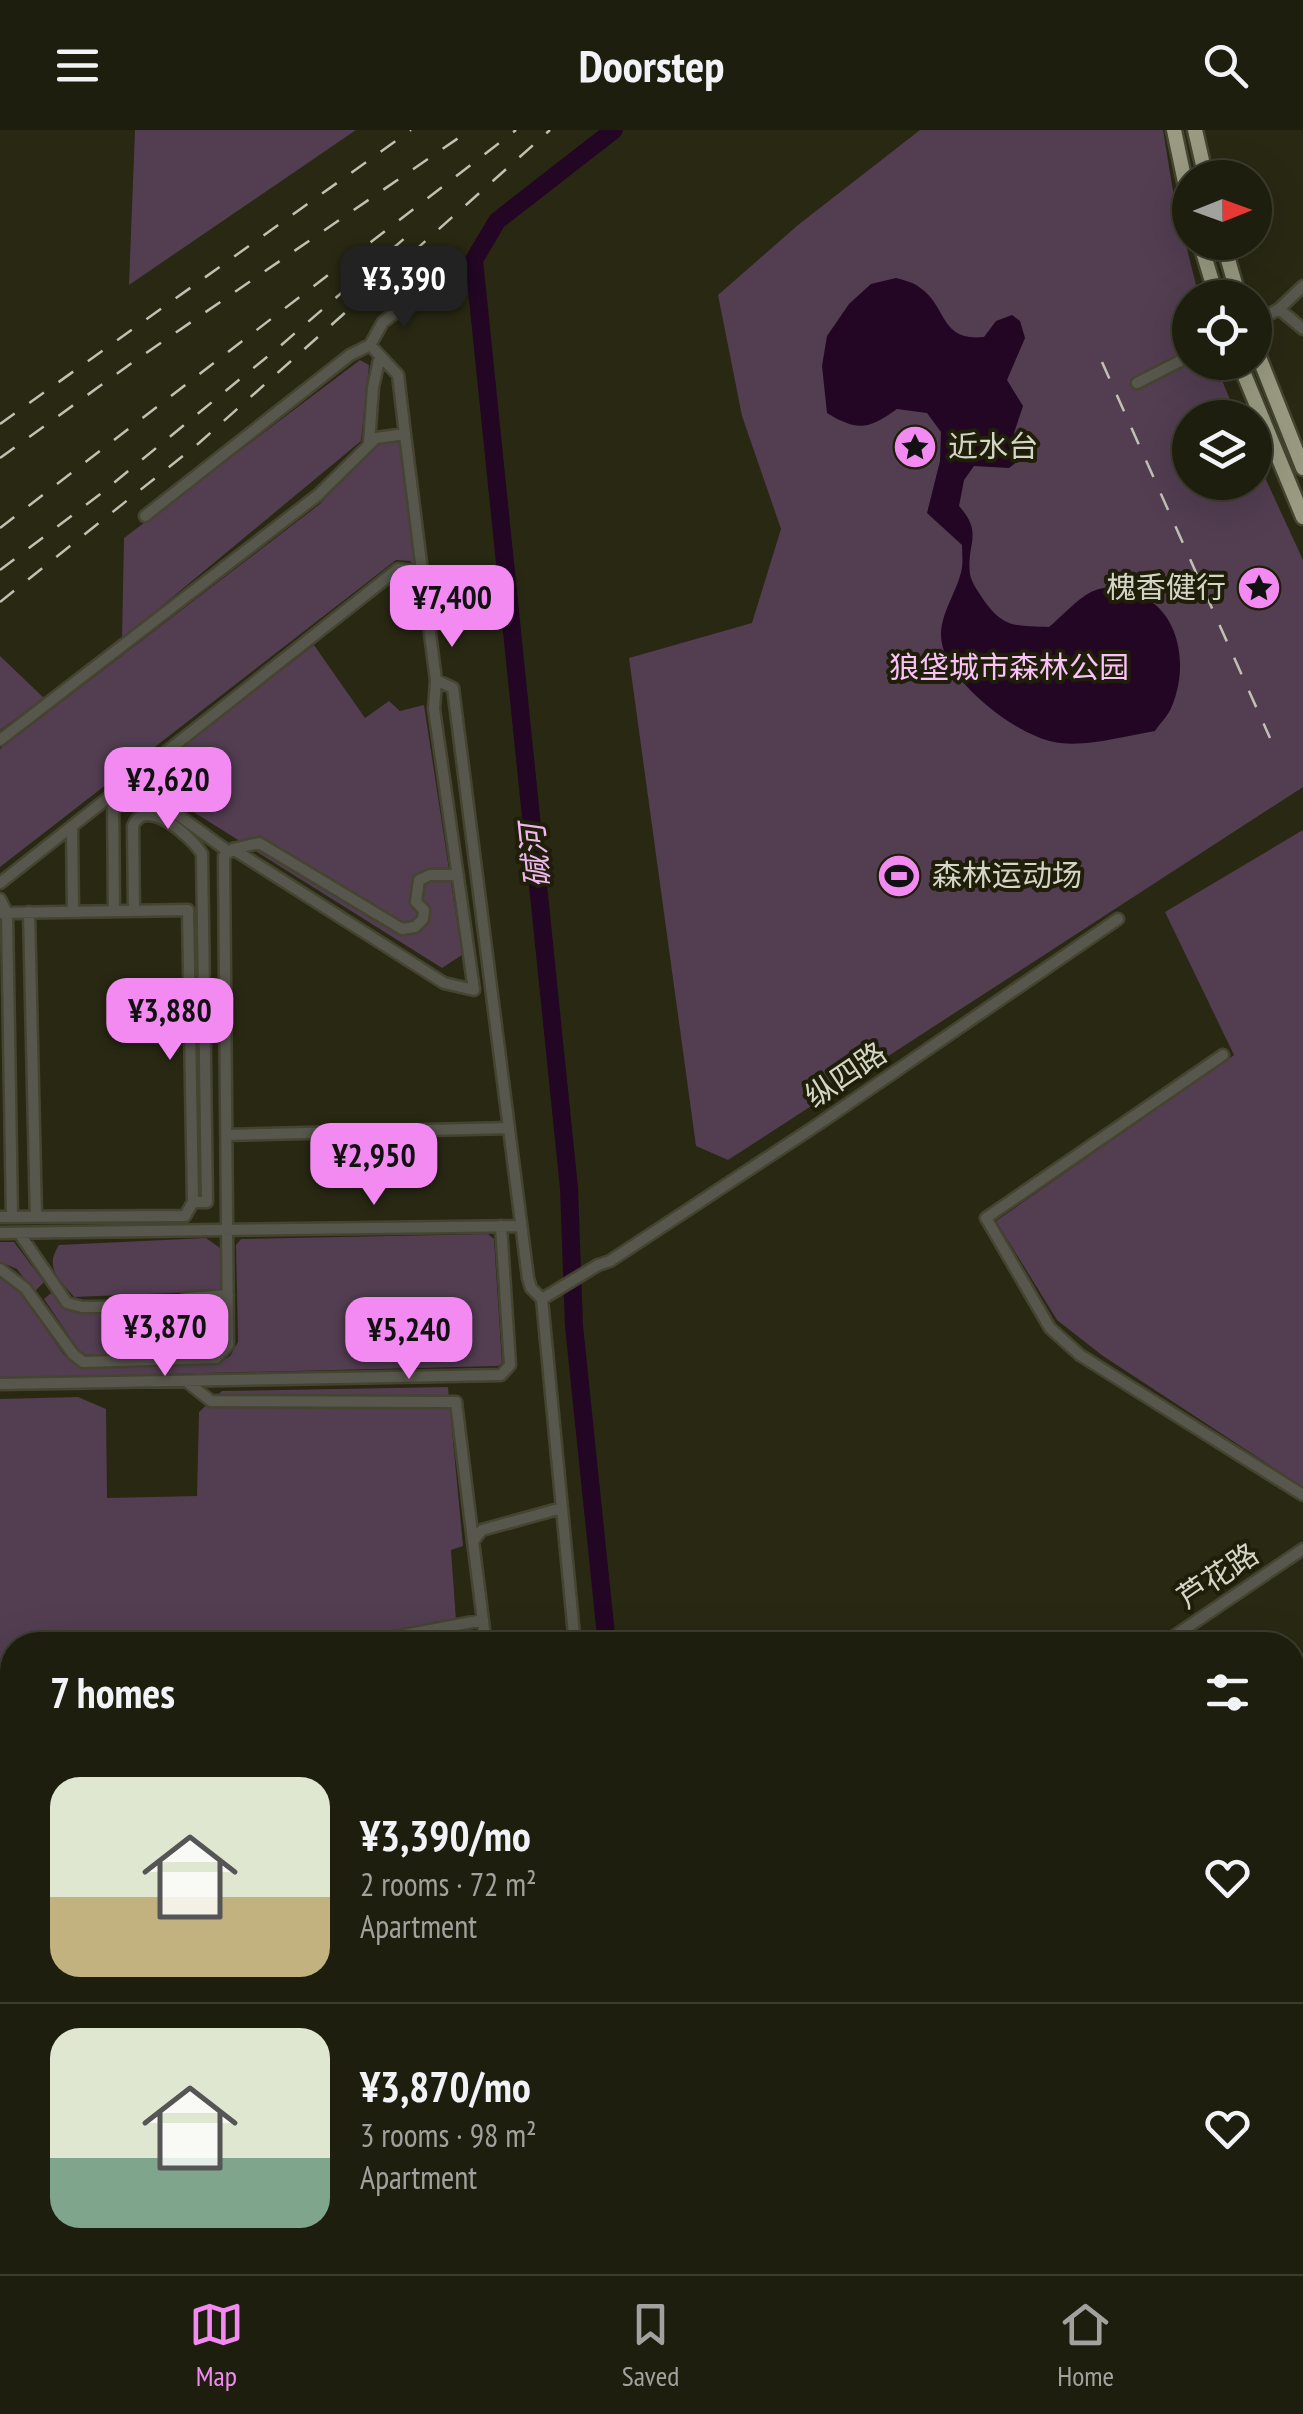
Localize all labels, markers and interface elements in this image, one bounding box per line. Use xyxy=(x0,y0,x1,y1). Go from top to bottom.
text: Doorstep xyxy=(579,36,724,94)
icon: menu xyxy=(50,38,105,93)
icon: search xyxy=(1198,38,1253,93)
north arrow xyxy=(1172,160,1272,260)
map controls xyxy=(1172,160,1272,500)
pin: ¥3,390 xyxy=(323,246,485,331)
text: ¥3,390 xyxy=(362,257,446,299)
button: locate xyxy=(1172,280,1272,380)
button: layers xyxy=(1172,400,1272,500)
place icon: 近水台 xyxy=(892,424,938,470)
place label: 近水台 xyxy=(948,426,1038,465)
pin: ¥7,400 xyxy=(371,565,533,650)
place icon: 槐香健行 xyxy=(1236,565,1282,611)
place label: 槐香健行 xyxy=(1106,567,1226,606)
text: ¥7,400 xyxy=(412,576,492,618)
park label: 狼垡城市森林公园 xyxy=(889,647,1129,686)
pin: ¥2,620 xyxy=(87,747,249,832)
text: ¥2,620 xyxy=(126,758,210,800)
water label: 碱河 xyxy=(509,816,558,890)
sports icon: 森林运动场 xyxy=(876,853,922,899)
place label: 森林运动场 xyxy=(932,855,1082,894)
pin: ¥3,880 xyxy=(89,978,251,1063)
text: ¥3,880 xyxy=(128,989,212,1031)
street label: 纵四路 xyxy=(797,1032,893,1115)
pin: ¥2,950 xyxy=(293,1123,455,1208)
text: ¥2,950 xyxy=(332,1134,416,1176)
pin: ¥3,870 xyxy=(84,1294,246,1379)
pin: ¥5,240 xyxy=(328,1297,490,1382)
text: ¥3,870 xyxy=(123,1305,207,1347)
text: ¥5,240 xyxy=(367,1308,451,1350)
street label: 芦花路 xyxy=(1169,1533,1265,1616)
text: 7 homes xyxy=(50,1665,175,1720)
icon: filters xyxy=(1200,1665,1255,1720)
text: ¥3,390/mo xyxy=(360,1808,531,1863)
icon: home xyxy=(130,1817,250,1937)
icon: heart xyxy=(1200,1850,1255,1905)
text: 2 rooms · 72 m² xyxy=(360,1863,537,1905)
text: Apartment xyxy=(360,1905,477,1947)
text: ¥3,870/mo xyxy=(360,2059,531,2114)
icon: home xyxy=(130,2068,250,2188)
icon: heart xyxy=(1200,2101,1255,2156)
text: 3 rooms · 98 m² xyxy=(360,2114,537,2156)
text: Apartment xyxy=(360,2156,477,2198)
tab: Map xyxy=(189,2297,244,2394)
tab: Saved xyxy=(622,2297,679,2394)
tab: Home xyxy=(1057,2297,1114,2394)

